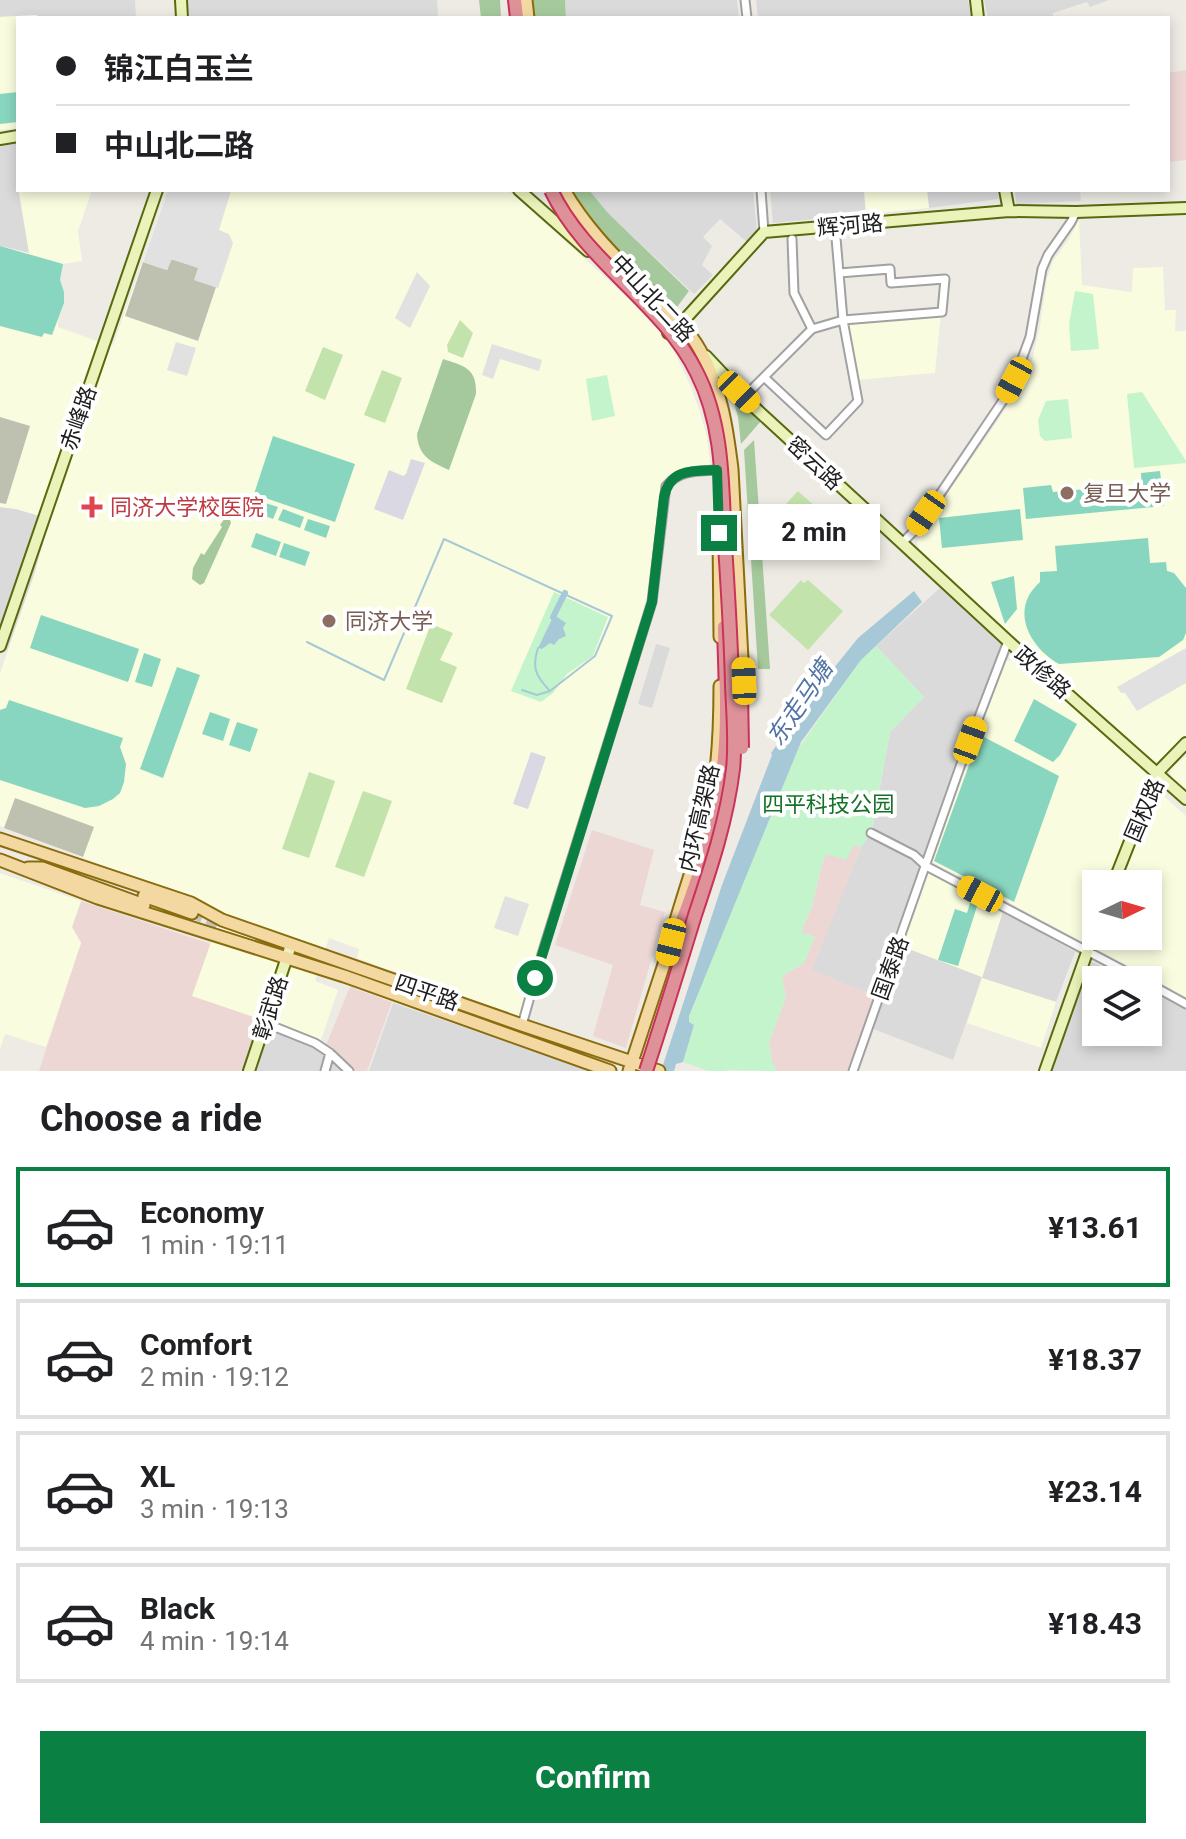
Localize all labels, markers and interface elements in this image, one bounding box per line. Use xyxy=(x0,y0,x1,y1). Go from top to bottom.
text: 锦江白玉兰 xyxy=(104,51,254,86)
text: 中山北二路 xyxy=(104,128,254,163)
street label: 辉河路 xyxy=(816,210,884,241)
street label: 中山北二路 xyxy=(606,250,699,347)
car xyxy=(992,353,1036,407)
car xyxy=(713,367,765,417)
street label: 赤峰路 xyxy=(56,383,101,453)
street label: 密云路 xyxy=(782,432,847,495)
place label: 复旦大学 xyxy=(1083,481,1171,506)
marker: 复旦大学 xyxy=(1058,484,1076,502)
car xyxy=(902,486,950,540)
place label: 同济大学校医院 xyxy=(110,495,264,520)
marker: 同济大学校医院 xyxy=(81,496,103,518)
callout: 2 min xyxy=(747,505,879,561)
route end xyxy=(701,515,737,551)
text: 2 min xyxy=(781,517,847,547)
place label: 同济大学 xyxy=(345,609,433,634)
marker: 同济大学 xyxy=(320,612,338,630)
street label: 政修路 xyxy=(1010,641,1076,703)
water label: 东走马塘 xyxy=(762,652,841,751)
car xyxy=(731,657,757,705)
car xyxy=(951,713,989,767)
street label: 内环高架路 xyxy=(675,762,724,875)
street label: 国权路 xyxy=(1120,775,1169,845)
park label: 四平科技公园 xyxy=(762,792,894,817)
north arrow xyxy=(1082,870,1162,950)
map controls xyxy=(1082,870,1162,1046)
car xyxy=(953,872,1007,916)
car xyxy=(654,916,688,968)
street label: 国泰路 xyxy=(867,933,914,1003)
route start xyxy=(517,960,553,996)
button: layers xyxy=(1082,966,1162,1046)
street label: 四平路 xyxy=(392,970,462,1015)
street label: 彰武路 xyxy=(248,973,293,1043)
text: Choose a ride xyxy=(40,1098,262,1140)
icon: car xyxy=(44,1191,116,1263)
text: Economy xyxy=(140,1195,264,1230)
text: ¥13.61 xyxy=(1048,1210,1142,1245)
text: 1 min · 19:11 xyxy=(140,1230,289,1260)
icon: car xyxy=(44,1323,116,1395)
text: Comfort xyxy=(140,1327,252,1362)
text: ¥18.37 xyxy=(1048,1342,1142,1377)
text: 2 min · 19:12 xyxy=(140,1362,289,1392)
icon: car xyxy=(44,1455,116,1527)
text: XL xyxy=(140,1459,175,1494)
text: ¥23.14 xyxy=(1048,1474,1142,1509)
text: 3 min · 19:13 xyxy=(140,1494,289,1524)
icon: car xyxy=(44,1587,116,1659)
text: Black xyxy=(140,1591,215,1626)
text: ¥18.43 xyxy=(1048,1606,1142,1641)
text: 4 min · 19:14 xyxy=(140,1626,289,1656)
button: Confirm xyxy=(40,1731,1146,1823)

